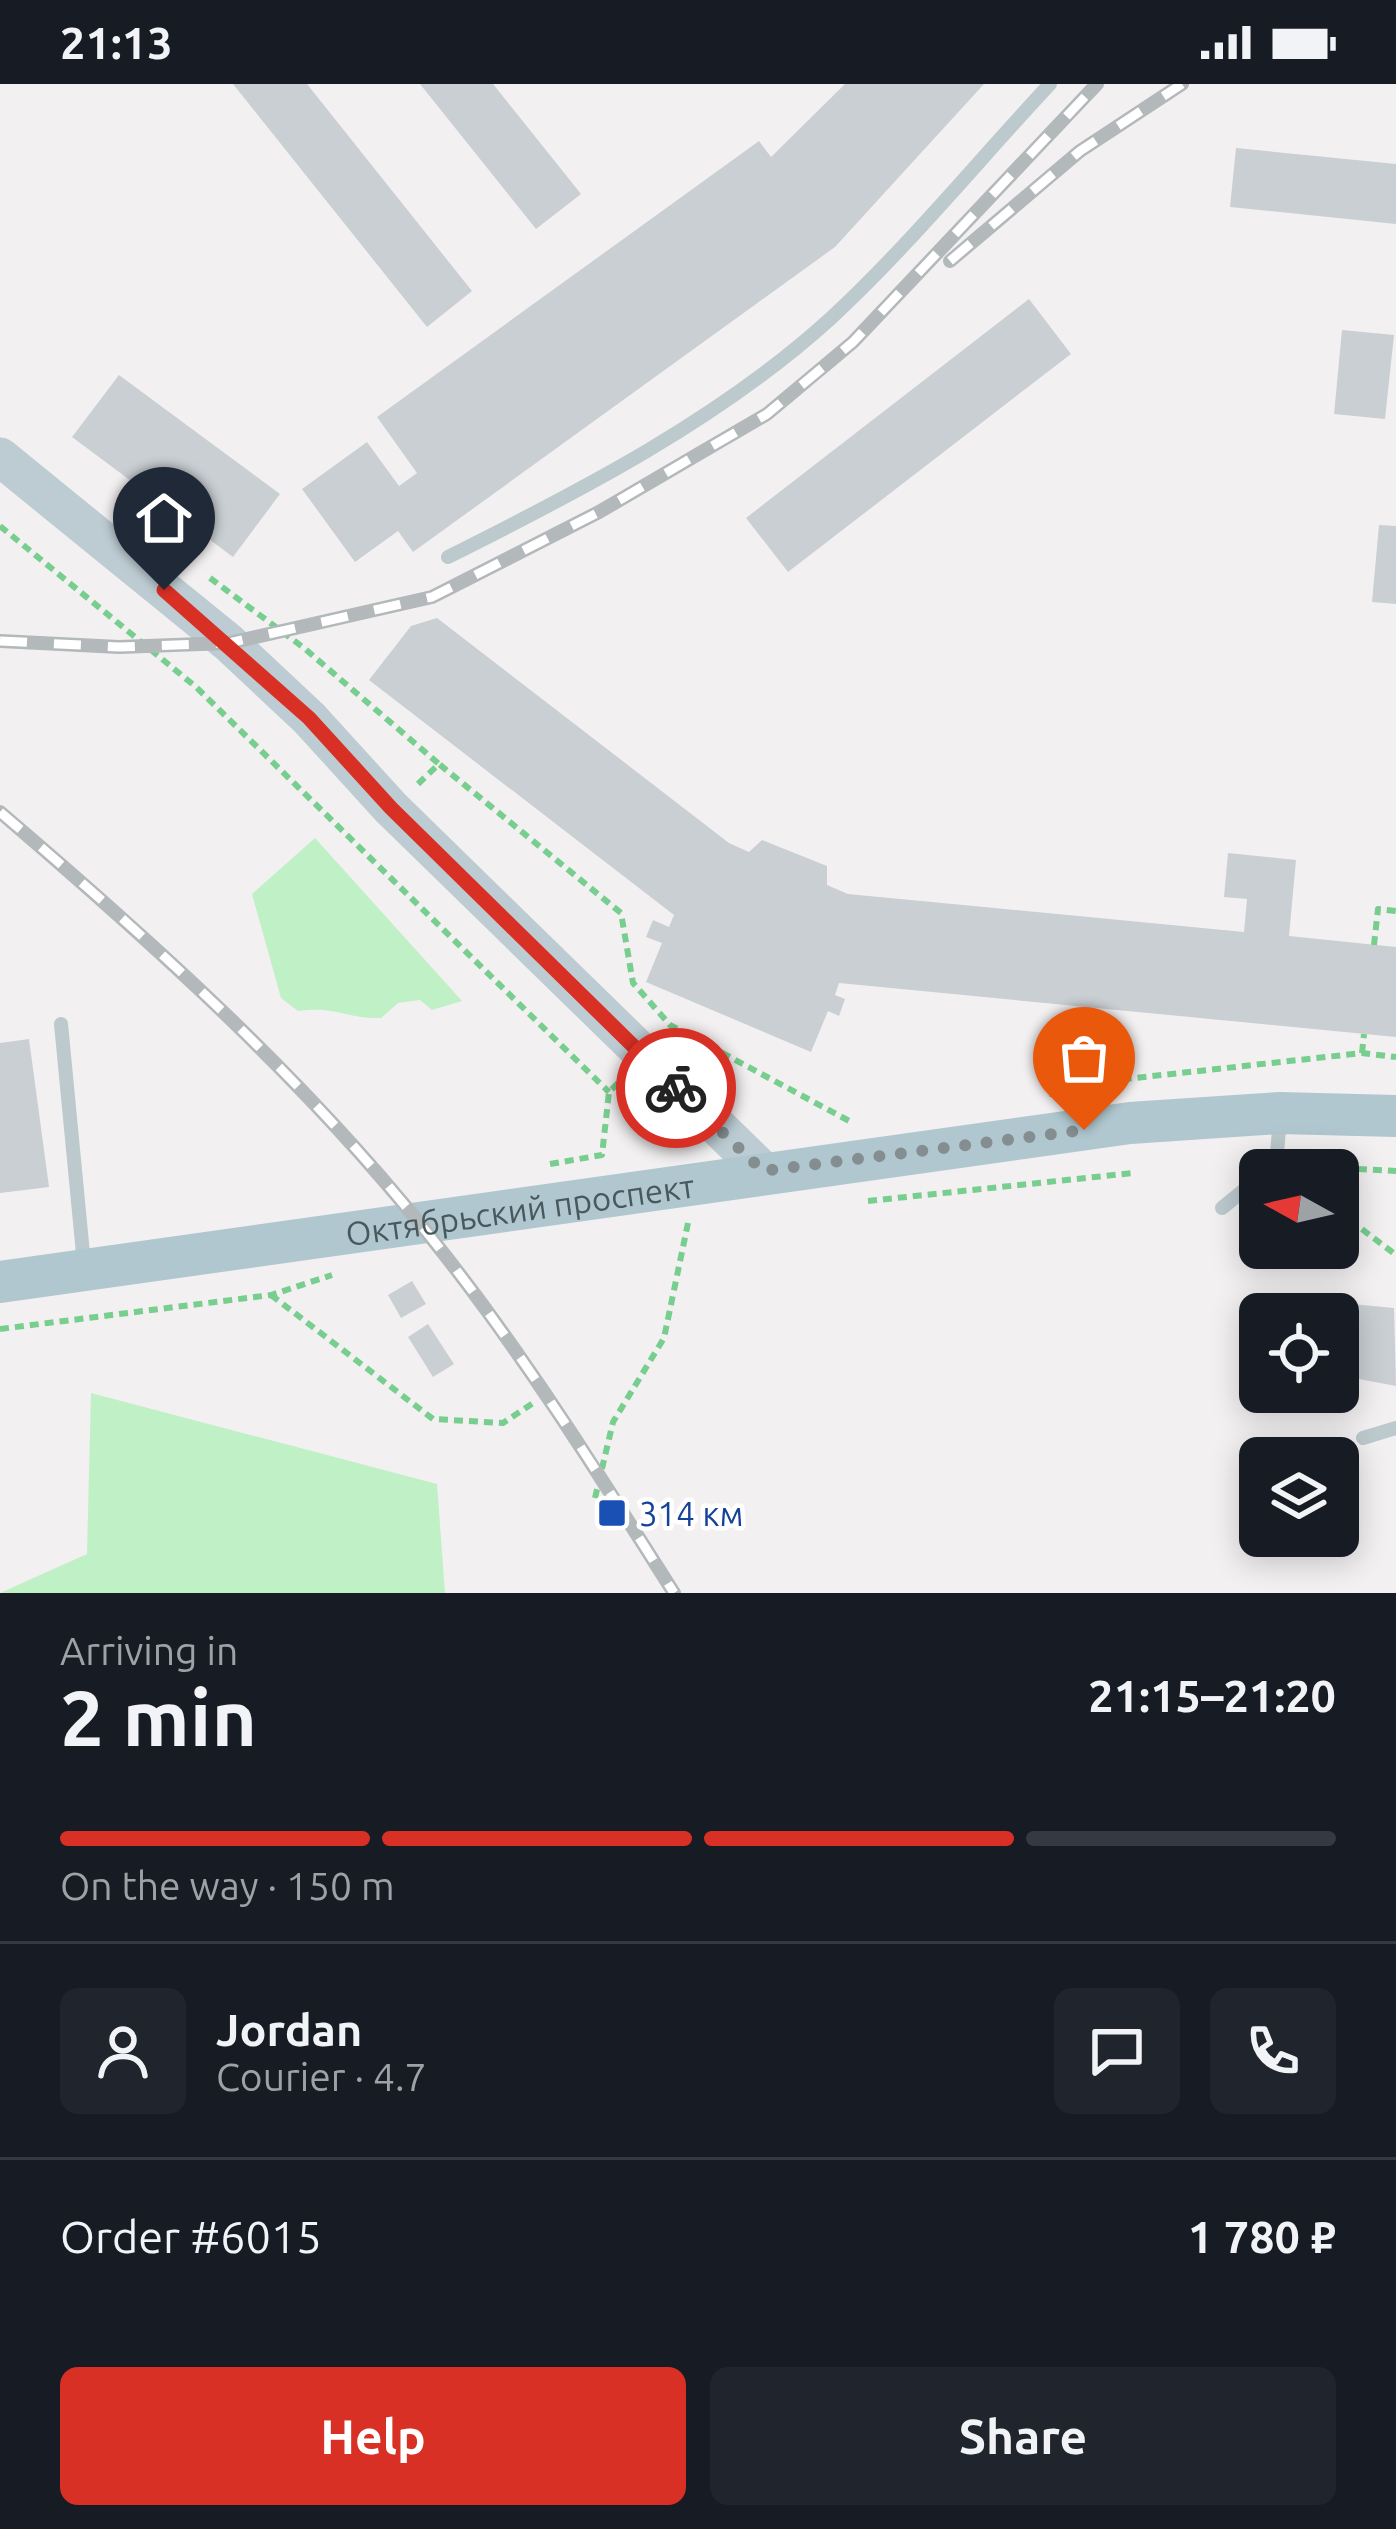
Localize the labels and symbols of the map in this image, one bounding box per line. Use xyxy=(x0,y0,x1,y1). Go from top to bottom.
pin xyxy=(113,467,215,590)
pin xyxy=(1033,1007,1135,1130)
courier xyxy=(616,1028,736,1148)
north arrow xyxy=(1239,1149,1359,1269)
street label: Октябрьский проспект xyxy=(343,1166,697,1252)
place label: 314 км xyxy=(639,1495,743,1532)
marker: 314 км xyxy=(596,1497,628,1529)

